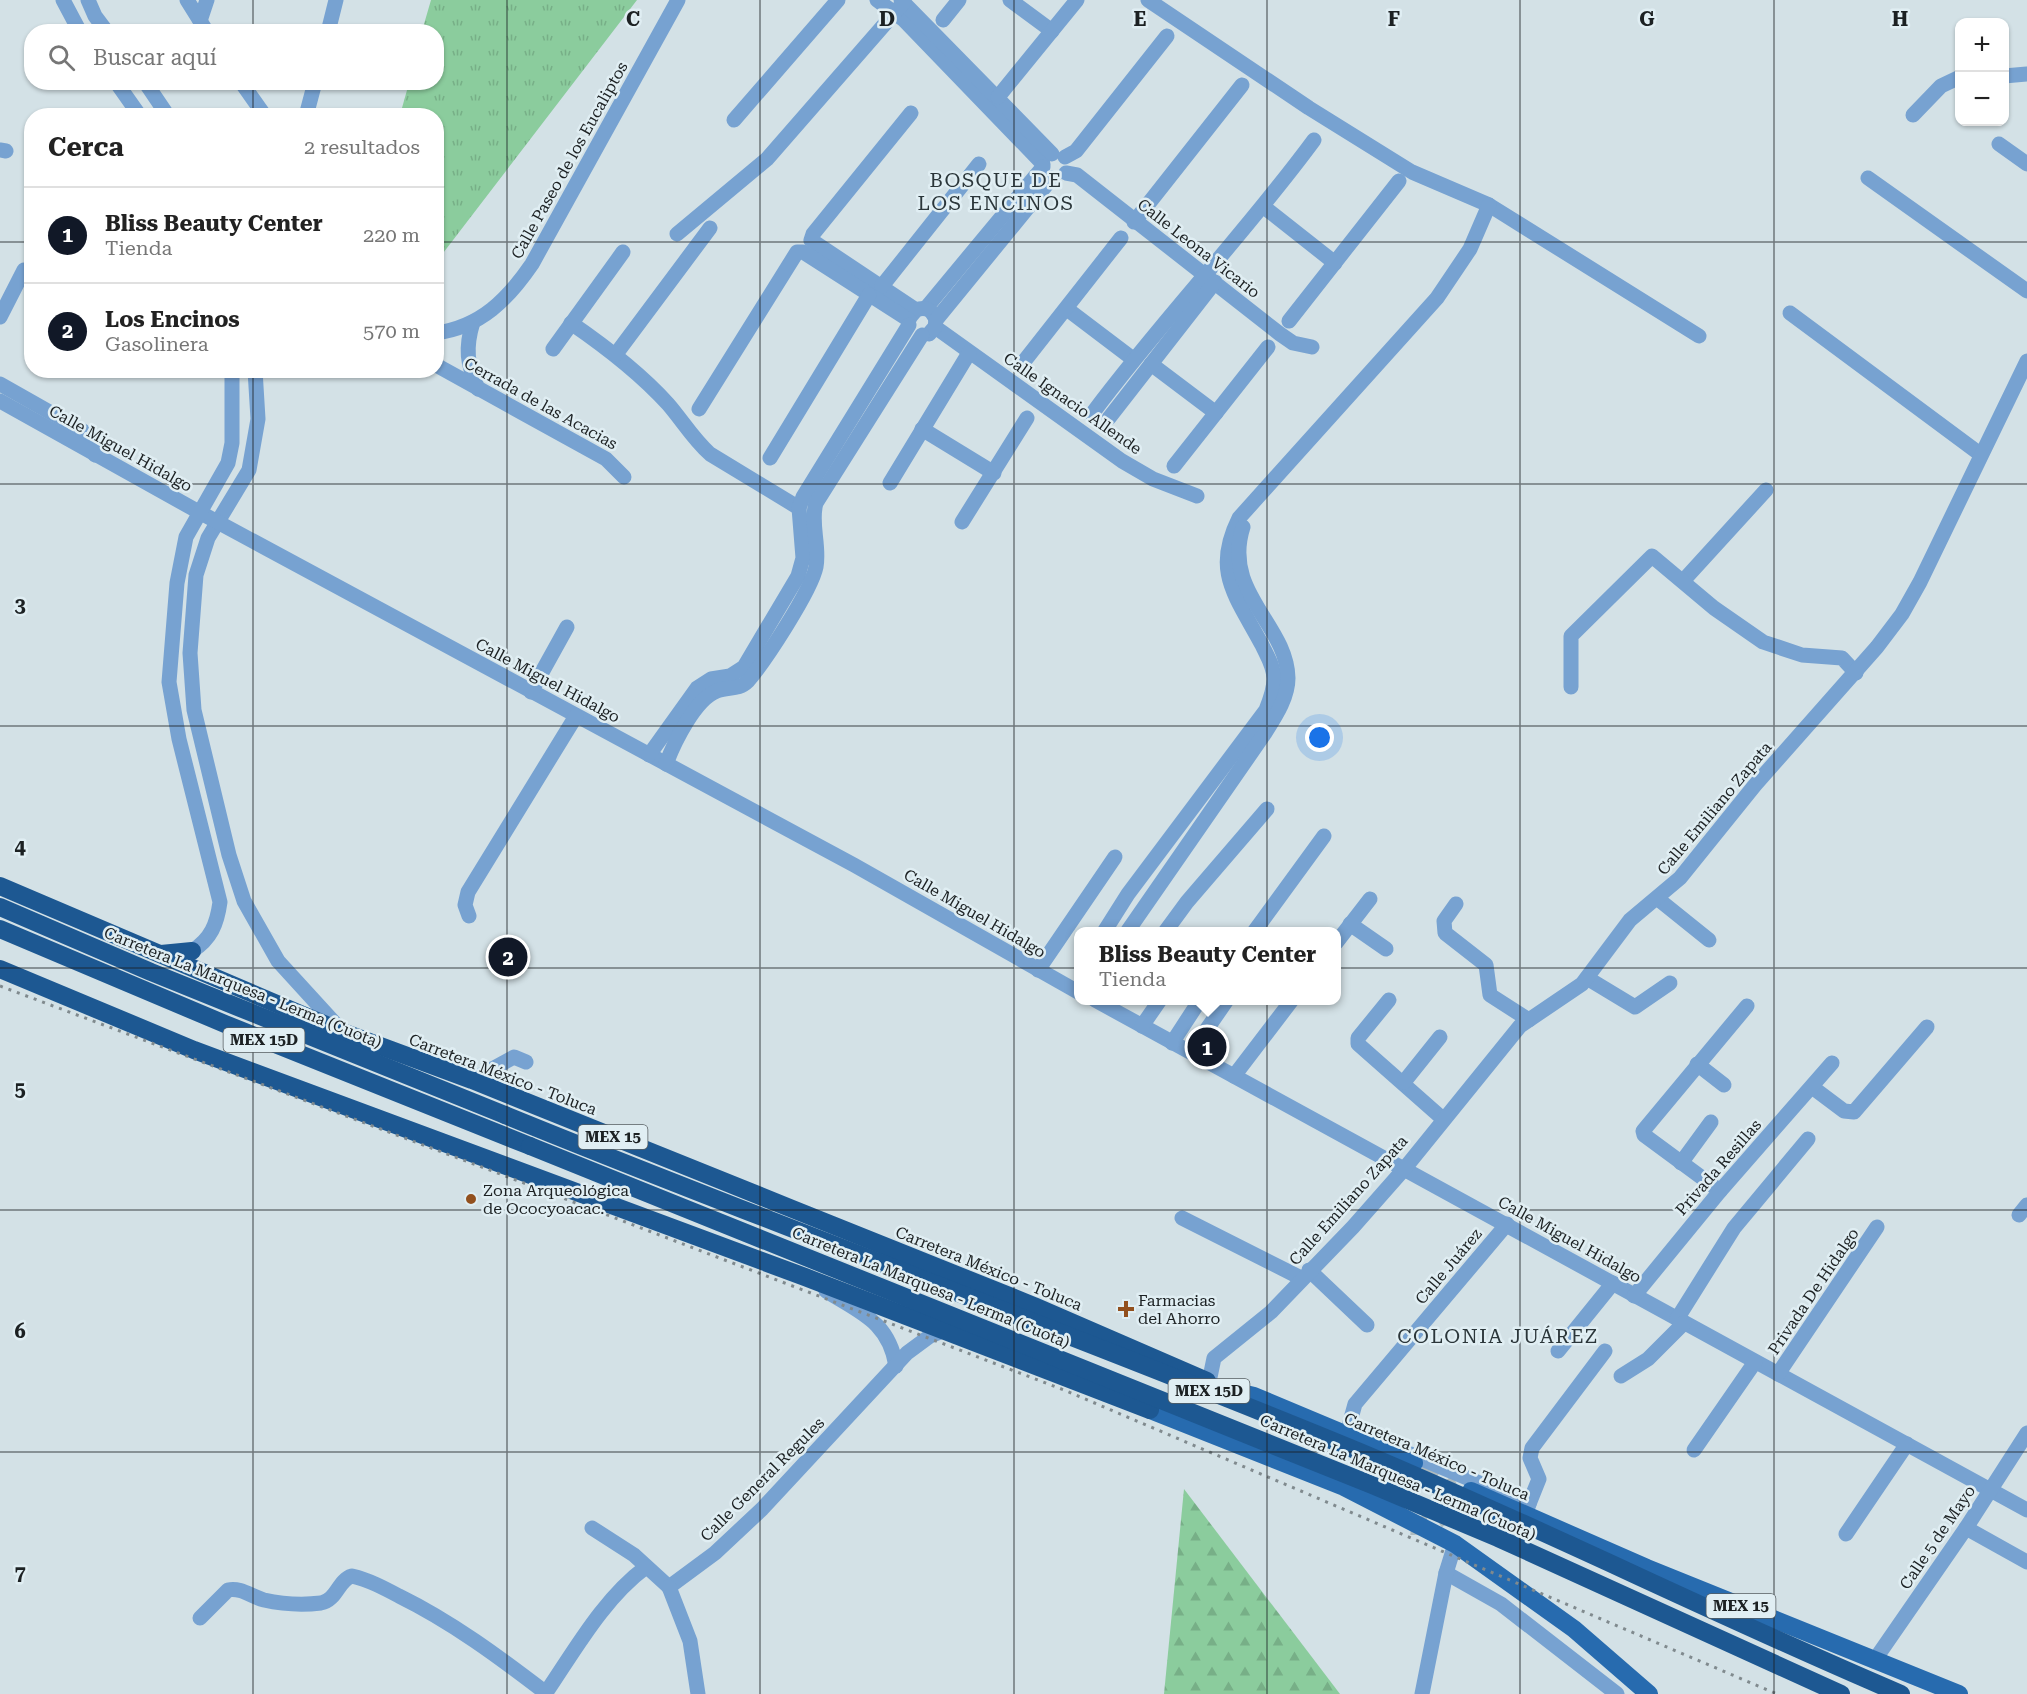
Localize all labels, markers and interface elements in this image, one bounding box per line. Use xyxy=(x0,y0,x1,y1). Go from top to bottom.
text: C xyxy=(626,7,640,31)
text: D xyxy=(879,7,895,31)
text: E xyxy=(1134,7,1147,31)
text: F xyxy=(1388,7,1400,31)
text: G xyxy=(1639,7,1655,31)
text: H xyxy=(1892,7,1908,31)
map controls xyxy=(1955,18,2009,126)
button: + xyxy=(1955,18,2009,72)
search box xyxy=(24,24,444,90)
icon: search xyxy=(45,41,78,74)
text: Buscar aquí xyxy=(93,45,217,70)
street label: Calle Paseo de los Eucaliptos xyxy=(507,58,632,262)
button: − xyxy=(1955,72,2009,126)
text: Cerca xyxy=(48,132,124,162)
text: 2 resultados xyxy=(304,135,420,159)
district label: BOSQUE DE LOS ENCINOS xyxy=(917,168,1075,215)
street label: Calle Leona Vicario xyxy=(1134,195,1264,302)
text: Bliss Beauty Center xyxy=(105,211,323,236)
text: 1 xyxy=(62,223,73,247)
text: 220 m xyxy=(363,223,420,247)
text: Tienda xyxy=(105,236,172,260)
text: Los Encinos xyxy=(105,307,240,332)
text: 2 xyxy=(62,319,73,343)
text: 570 m xyxy=(363,319,420,343)
text: Gasolinera xyxy=(105,332,209,356)
street label: Calle Ignacio Allende xyxy=(1000,349,1146,458)
street label: Cerrada de las Acacias xyxy=(461,353,621,454)
street label: Calle Miguel Hidalgo xyxy=(46,401,196,496)
text: 3 xyxy=(14,593,26,617)
street label: Calle Miguel Hidalgo xyxy=(472,634,623,727)
your location xyxy=(1305,723,1334,752)
street label: Calle Emiliano Zapata xyxy=(1653,738,1776,879)
text: 4 xyxy=(14,835,26,859)
street label: Calle Miguel Hidalgo xyxy=(900,865,1049,962)
street label: Carretera La Marquesa - Lerma (Cuota) xyxy=(101,923,384,1052)
popup xyxy=(1074,927,1341,1005)
pin: 2 xyxy=(488,934,528,980)
text: Bliss Beauty Center xyxy=(1099,942,1316,967)
text: Tienda xyxy=(1099,967,1166,991)
pin: 1 xyxy=(1188,1024,1226,1070)
road number: MEX 15D xyxy=(224,1028,304,1052)
street label: Carretera México - Toluca xyxy=(406,1030,600,1119)
text: 5 xyxy=(14,1077,26,1101)
street label: Privada Resillas xyxy=(1672,1115,1765,1219)
road number: MEX 15 xyxy=(578,1125,648,1149)
street label: Calle Emiliano Zapata xyxy=(1285,1131,1412,1269)
place label: Zona Arqueológica de Ococyoacac. xyxy=(483,1181,629,1218)
marker: Zona Arqueológica de Ococyoacac. xyxy=(464,1192,478,1206)
street label: Calle Miguel Hidalgo xyxy=(1495,1192,1645,1287)
street label: Carretera México - Toluca xyxy=(893,1222,1085,1315)
street label: Carretera La Marquesa - Lerma (Cuota) xyxy=(789,1223,1072,1352)
street label: Calle Juárez xyxy=(1411,1224,1486,1308)
street label: Privada De Hidalgo xyxy=(1764,1224,1863,1358)
place label: Farmacias del Ahorro xyxy=(1138,1291,1220,1328)
marker: Farmacias del Ahorro xyxy=(1119,1302,1133,1316)
text: 6 xyxy=(14,1319,26,1343)
district label: COLONIA JUÁREZ xyxy=(1397,1324,1599,1348)
road number: MEX 15D xyxy=(1168,1379,1250,1403)
street label: Carretera México - Toluca xyxy=(1341,1409,1533,1504)
street label: Carretera La Marquesa - Lerma (Cuota) xyxy=(1257,1411,1539,1544)
street label: Calle General Regules xyxy=(696,1413,829,1545)
street label: Calle 5 de Mayo xyxy=(1896,1482,1979,1593)
text: 7 xyxy=(14,1561,26,1585)
road number: MEX 15 xyxy=(1706,1594,1776,1618)

